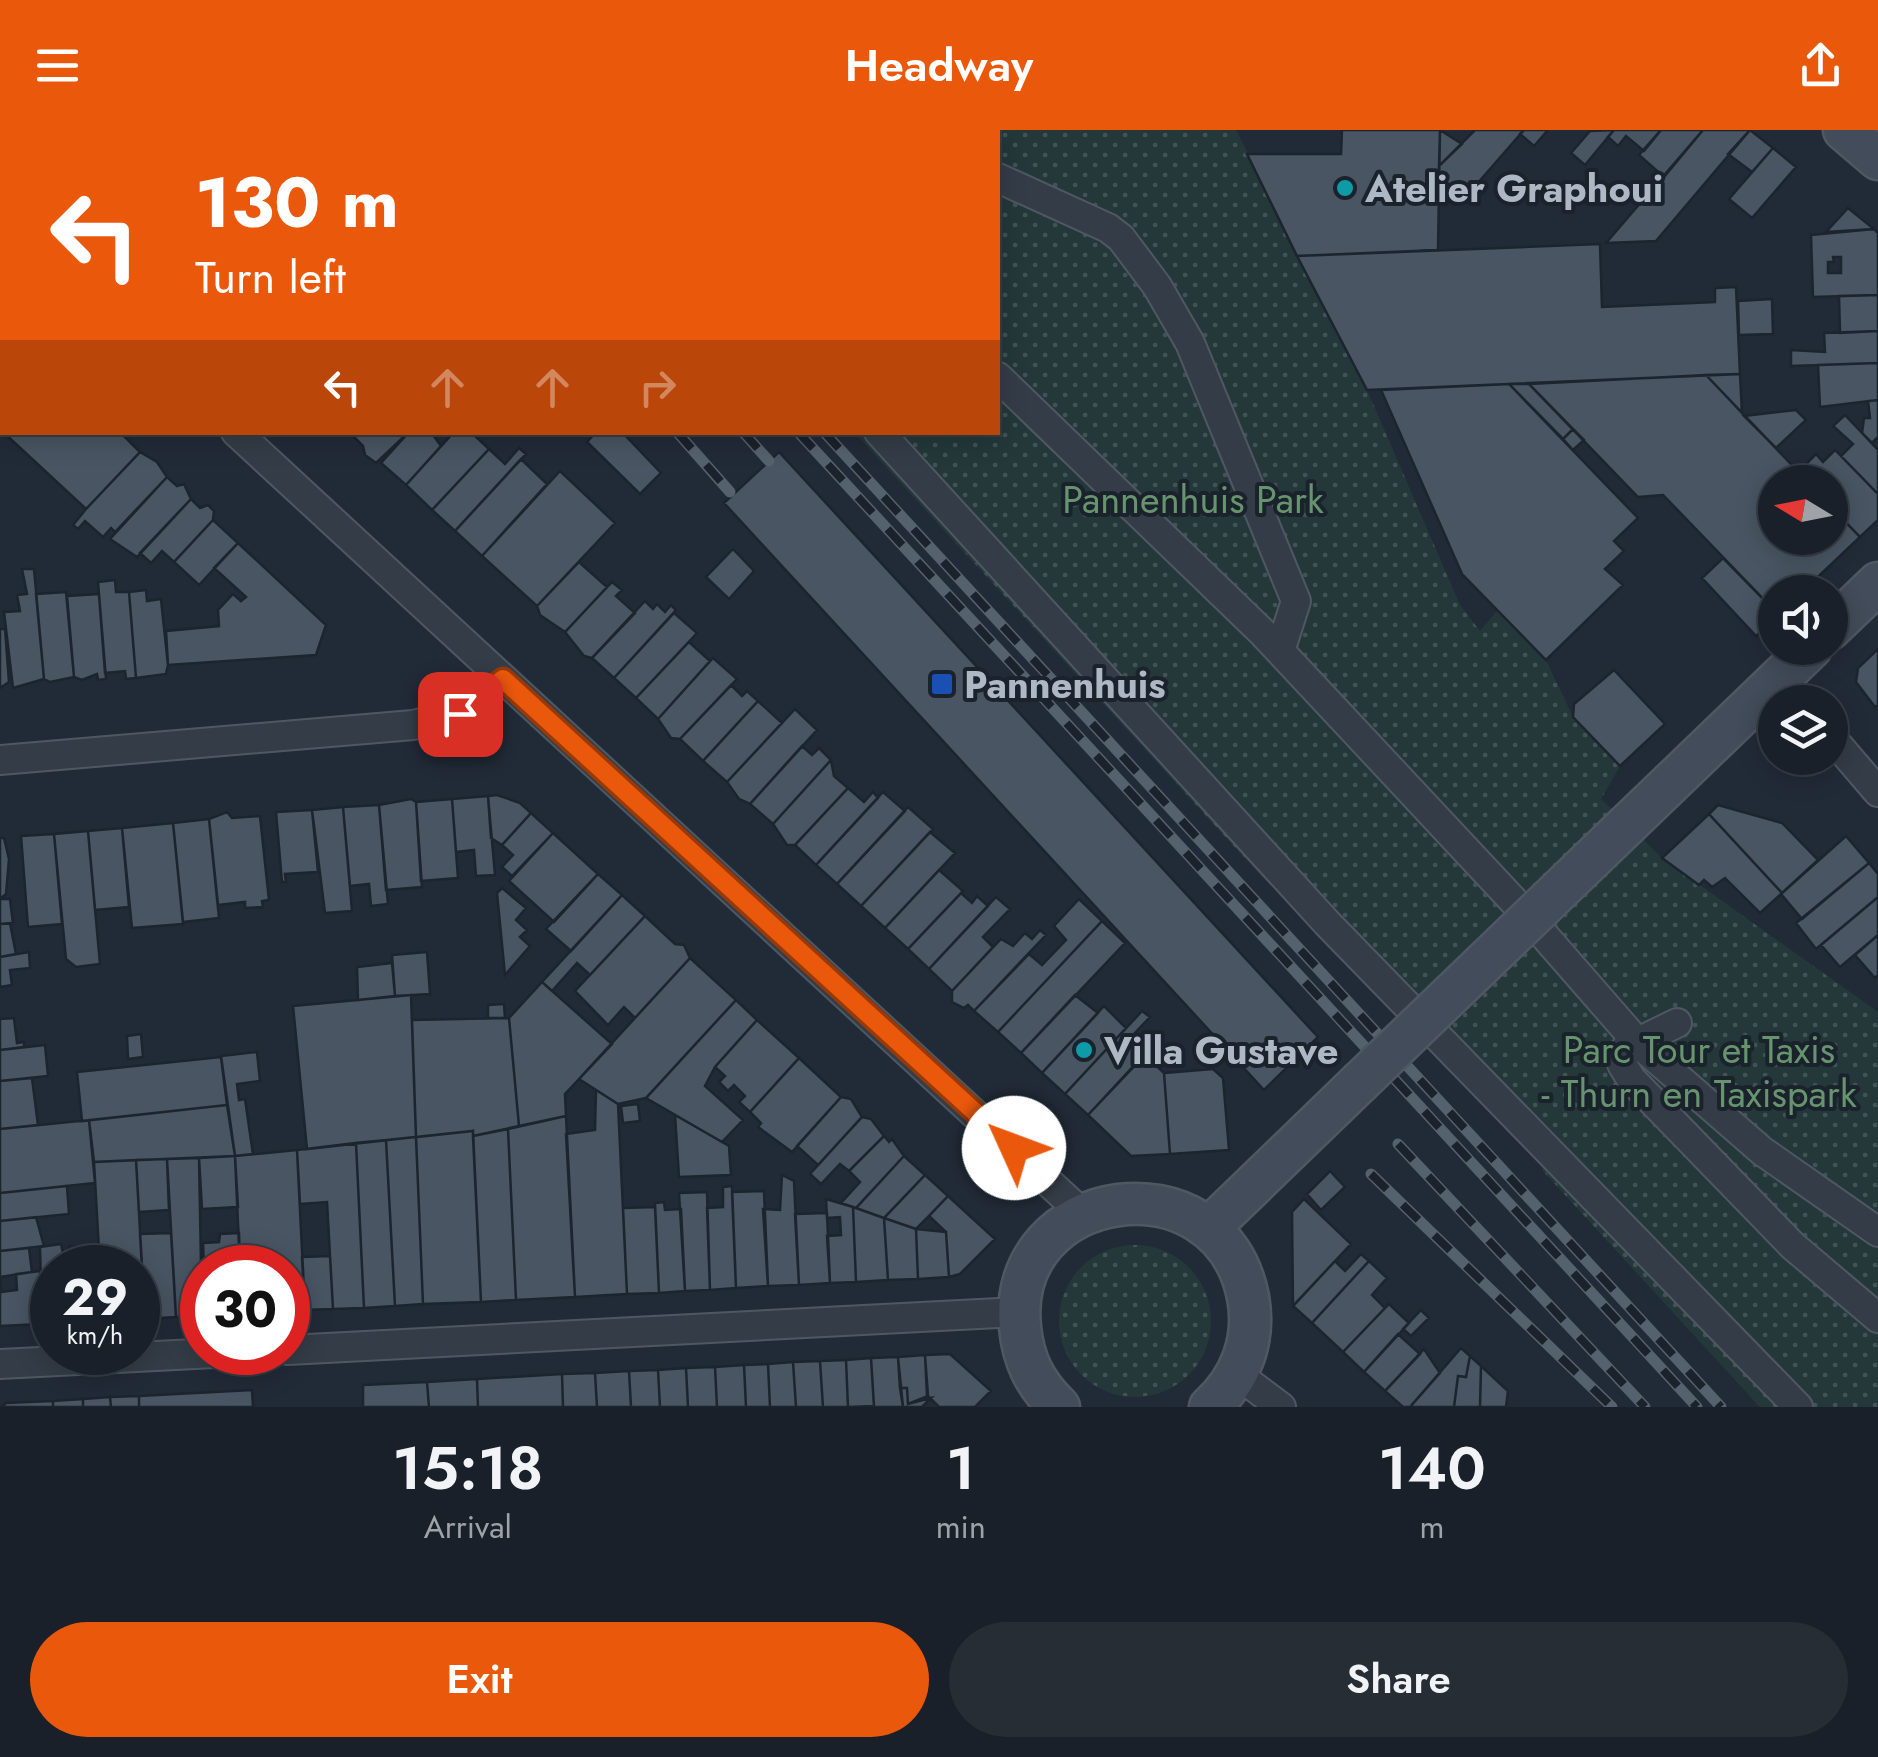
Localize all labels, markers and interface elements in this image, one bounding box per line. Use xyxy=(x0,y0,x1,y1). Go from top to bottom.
text: Headway xyxy=(845,33,1033,98)
icon: menu xyxy=(30,38,85,93)
icon: share xyxy=(1793,38,1848,93)
text: 130 m xyxy=(195,152,399,253)
place label: Atelier Graphoui xyxy=(1364,161,1663,216)
icon: left xyxy=(30,170,160,300)
marker: Atelier Graphoui xyxy=(1334,177,1356,199)
text: Turn left xyxy=(195,245,346,310)
icon: left xyxy=(315,360,370,415)
icon: ahead xyxy=(420,360,475,415)
icon: ahead xyxy=(525,360,580,415)
icon: right xyxy=(630,360,685,415)
north arrow xyxy=(1758,465,1848,555)
map controls xyxy=(1758,465,1848,775)
park label: Pannenhuis Park xyxy=(1062,472,1324,527)
button: sound xyxy=(1758,575,1848,665)
place label: Pannenhuis xyxy=(964,657,1166,712)
marker: Pannenhuis xyxy=(929,671,955,697)
pin xyxy=(418,672,503,757)
button: layers xyxy=(1758,685,1848,775)
icon: arrive xyxy=(433,687,488,742)
park label: Parc Tour et Taxis - Thurn en Taxispark xyxy=(1541,1022,1857,1121)
place label: Villa Gustave xyxy=(1103,1023,1339,1078)
marker: Villa Gustave xyxy=(1073,1039,1095,1061)
position arrow xyxy=(962,1096,1066,1200)
speed limit sign: 30 xyxy=(180,1245,310,1375)
text: 29 xyxy=(62,1261,128,1334)
text: km/h xyxy=(67,1317,123,1353)
text: 15:18 xyxy=(392,1425,543,1512)
text: 1 xyxy=(946,1425,975,1512)
text: 140 xyxy=(1378,1425,1486,1512)
text: Arrival xyxy=(424,1504,512,1550)
text: min xyxy=(936,1504,986,1550)
text: m xyxy=(1419,1504,1444,1550)
button: Exit xyxy=(30,1622,929,1737)
button: Share xyxy=(949,1622,1848,1737)

